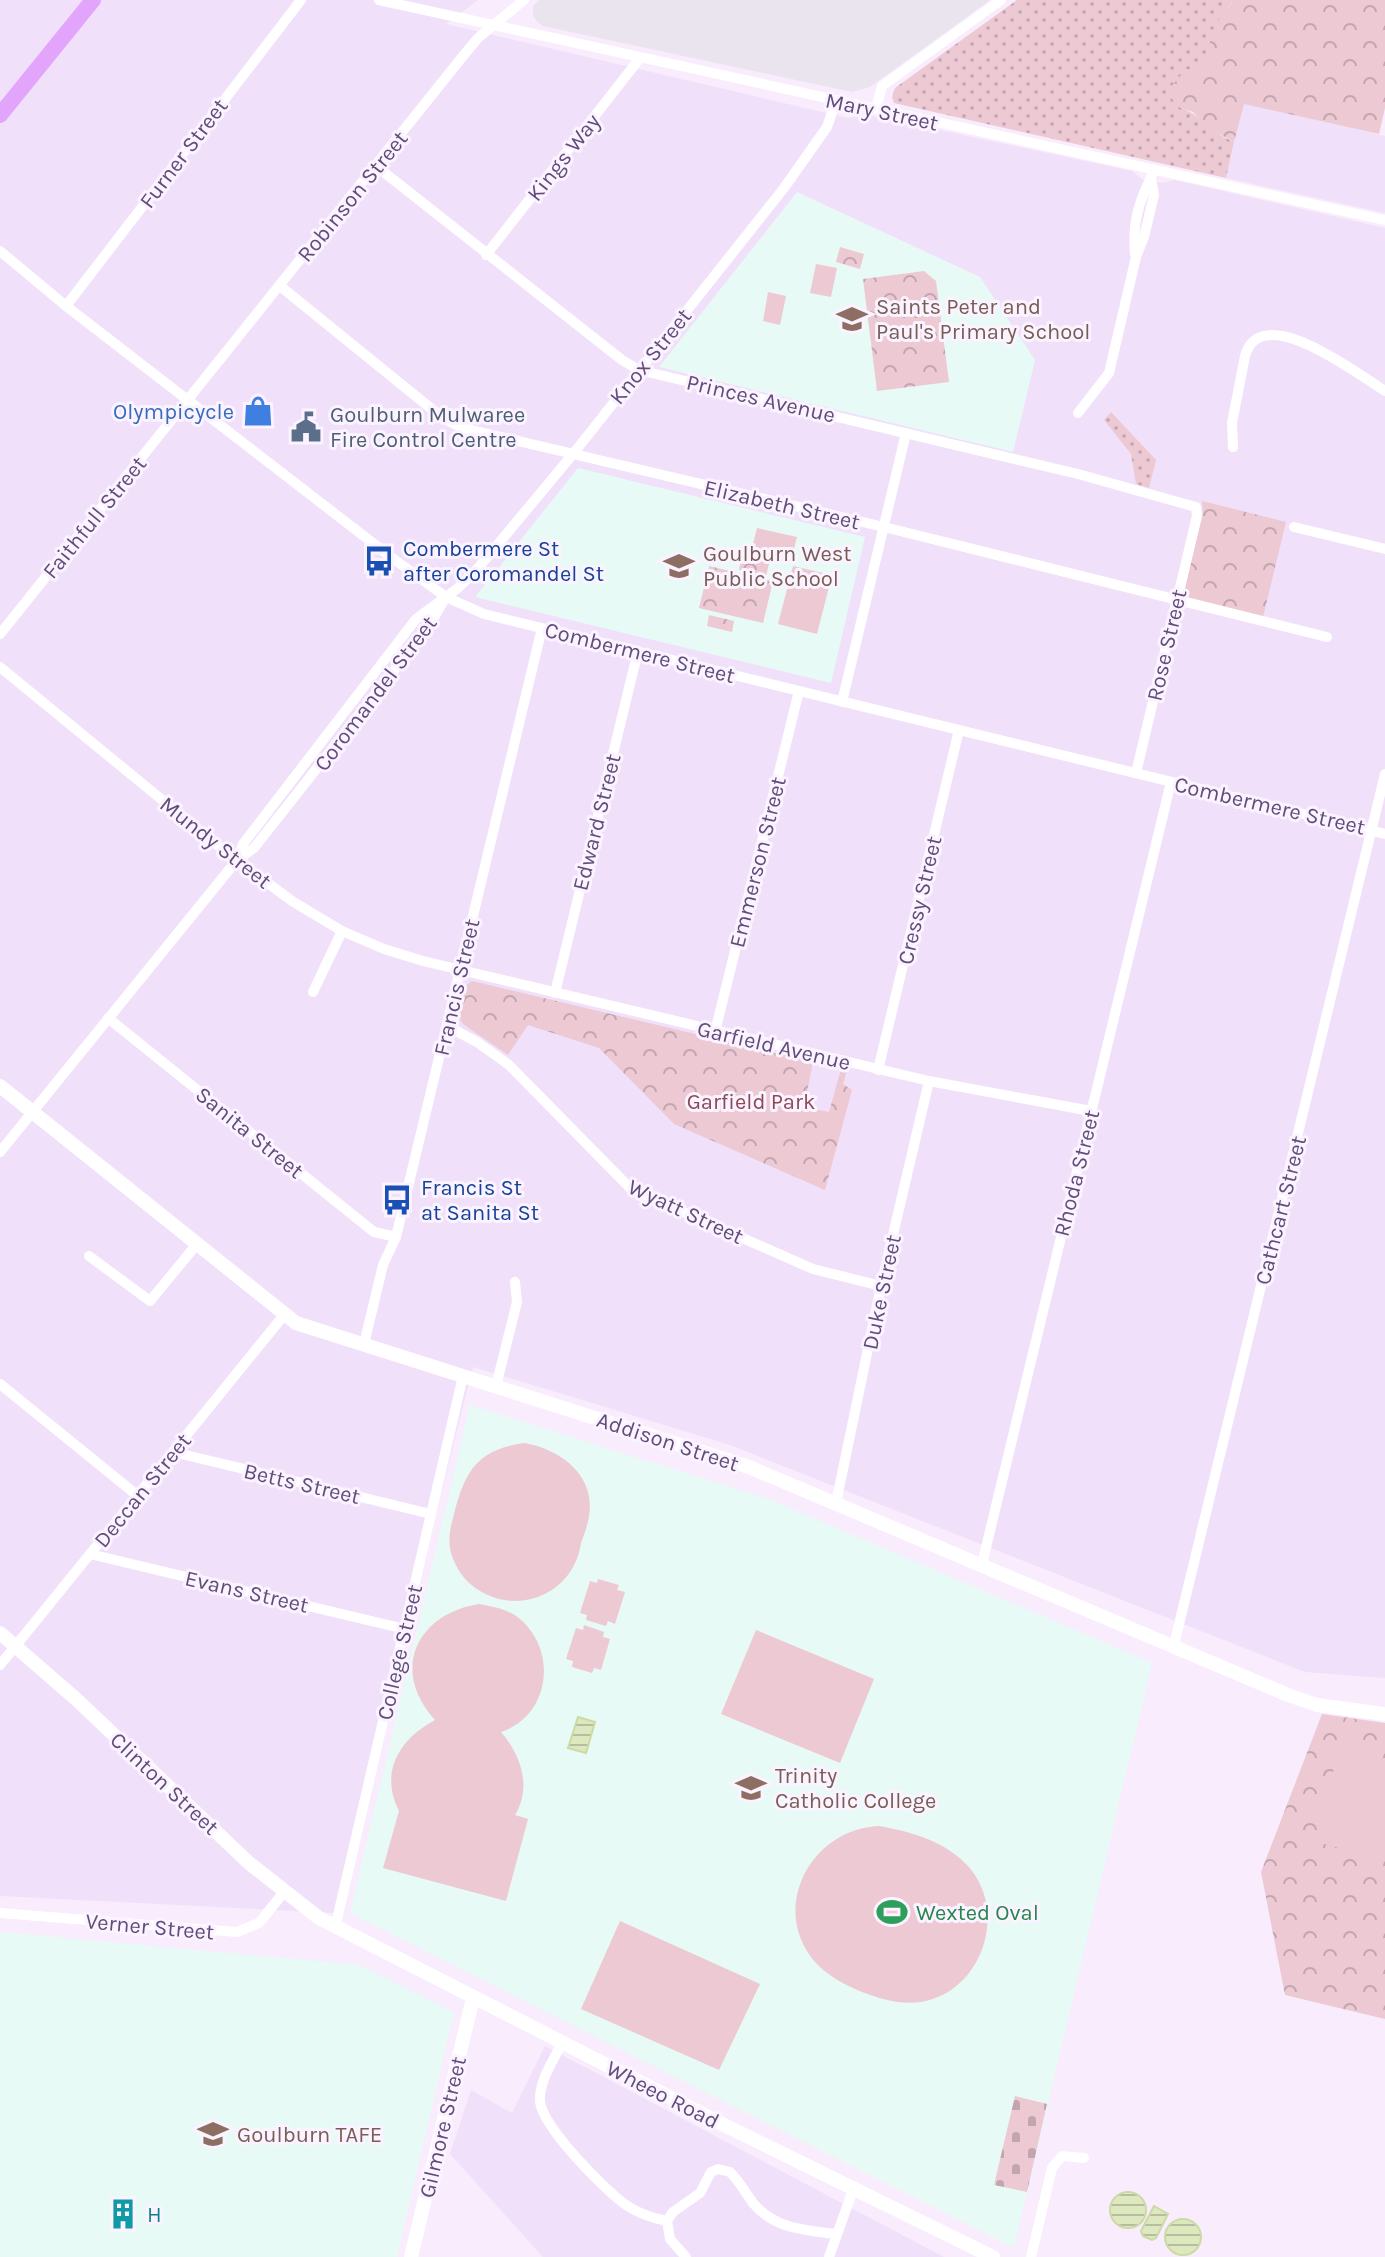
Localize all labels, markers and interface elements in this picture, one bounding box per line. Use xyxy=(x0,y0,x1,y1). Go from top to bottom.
street label: Mary Street xyxy=(823,87,941,137)
street label: Furner Street xyxy=(134,94,233,214)
street label: Kings Way xyxy=(522,109,606,206)
street label: Robinson Street xyxy=(292,126,413,267)
place label: Saints Peter and Paul's Primary School xyxy=(876,294,1090,345)
school or university icon: Saints Peter and Paul's Primary School xyxy=(835,302,869,336)
street label: Knox Street xyxy=(604,304,697,410)
street label: Princes Avenue xyxy=(684,369,838,429)
shop icon: Olympicycle xyxy=(241,394,275,428)
place label: Olympicycle xyxy=(113,399,234,425)
place label: Goulburn Mulwaree Fire Control Centre xyxy=(330,402,525,453)
public building icon: Goulburn Mulwaree Fire Control Centre xyxy=(289,410,323,444)
street label: Faithfull Street xyxy=(37,451,152,584)
street label: Elizabeth Street xyxy=(701,474,862,536)
place label: Combermere St after Coromandel St xyxy=(403,536,604,587)
place label: Goulburn West Public School xyxy=(703,541,852,592)
bus stop icon: Combermere St after Coromandel St xyxy=(362,544,396,578)
school or university icon: Goulburn West Public School xyxy=(662,549,696,583)
street label: Rose Street xyxy=(1141,587,1192,704)
street label: Coromandel Street xyxy=(309,611,443,776)
street label: Combermere Street xyxy=(542,617,738,689)
street label: Edward Street xyxy=(567,751,627,893)
street label: Combermere Street xyxy=(1172,771,1368,841)
street label: Emmerson Street xyxy=(724,774,792,950)
street label: Mundy Street xyxy=(155,791,276,894)
street label: Cressy Street xyxy=(893,833,947,967)
street label: Francis Street xyxy=(429,916,485,1058)
street label: Garfield Avenue xyxy=(695,1016,853,1076)
street label: Sanita Street xyxy=(190,1081,309,1184)
park label: Garfield Park xyxy=(687,1089,815,1115)
street label: Rhoda Street xyxy=(1049,1107,1105,1239)
street label: Cathcart Street xyxy=(1250,1133,1312,1287)
street label: Wyatt Street xyxy=(624,1174,747,1250)
place label: Francis St at Sanita St xyxy=(421,1175,539,1226)
bus stop icon: Francis St at Sanita St xyxy=(380,1183,414,1217)
street label: Duke Street xyxy=(857,1232,907,1352)
street label: Addison Street xyxy=(593,1407,742,1477)
street label: Deccan Street xyxy=(89,1428,197,1553)
street label: Betts Street xyxy=(241,1458,363,1510)
street label: Evans Street xyxy=(182,1565,311,1619)
street label: College Street xyxy=(372,1582,428,1723)
street label: Clinton Street xyxy=(105,1727,224,1841)
place label: Trinity Catholic College xyxy=(775,1763,936,1814)
school or university icon: Trinity Catholic College xyxy=(734,1771,768,1805)
sports icon: Wexted Oval xyxy=(875,1895,909,1929)
place label: Wexted Oval xyxy=(916,1900,1039,1926)
street label: Verner Street xyxy=(84,1908,215,1946)
street label: Gilmore Street xyxy=(414,2054,472,2200)
street label: Wheeo Road xyxy=(602,2055,723,2134)
school or university icon: Goulburn TAFE xyxy=(196,2117,230,2151)
place label: Goulburn TAFE xyxy=(237,2122,382,2148)
building icon: H xyxy=(106,2197,140,2231)
place label: H xyxy=(147,2202,162,2228)

